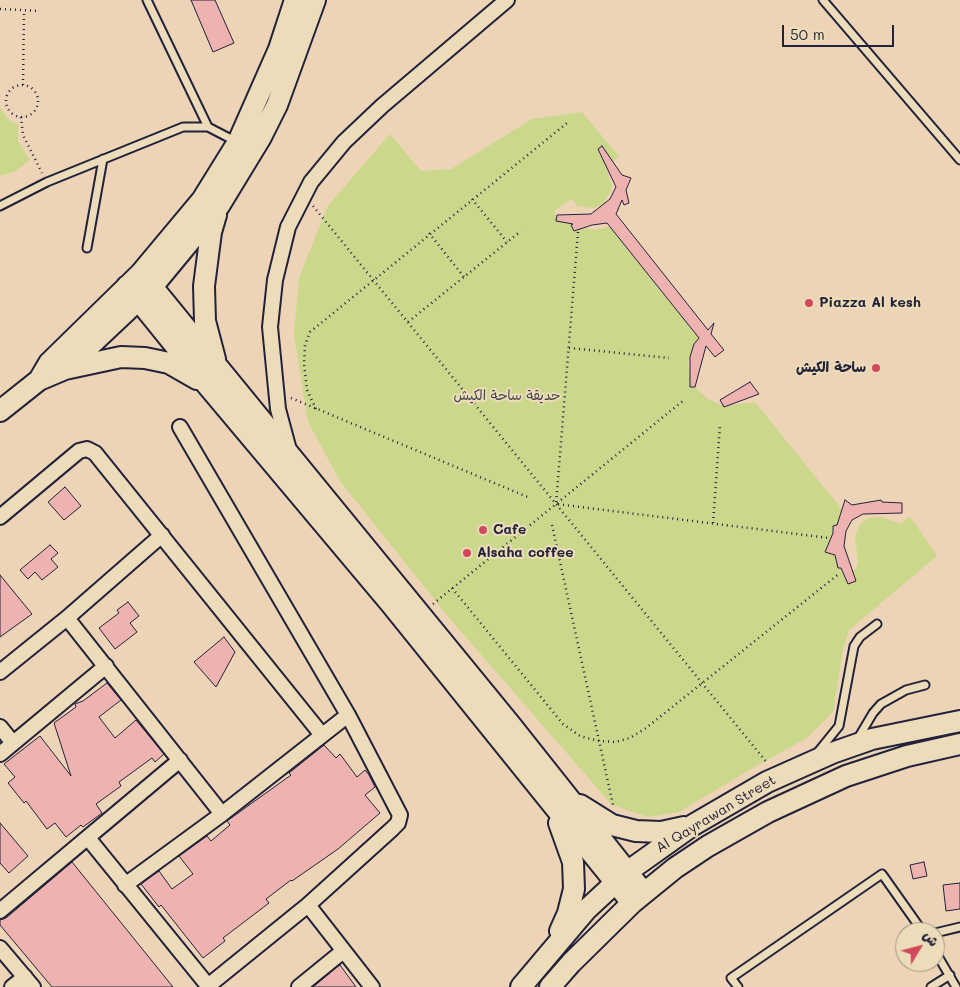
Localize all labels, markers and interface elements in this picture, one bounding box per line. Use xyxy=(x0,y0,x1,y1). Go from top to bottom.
scale bar xyxy=(785,15,898,47)
text: 50 m xyxy=(790,24,825,44)
place label: Piazza Al kesh xyxy=(819,295,921,311)
marker: Piazza Al kesh xyxy=(803,297,815,309)
place label: ساحة الكيش xyxy=(796,360,866,376)
marker: ساحة الكيش xyxy=(870,362,882,374)
park label: حديقة ساحة الكيش xyxy=(453,388,561,404)
place label: Cafe xyxy=(493,522,526,538)
marker: Cafe xyxy=(477,524,489,536)
place label: Alsaha coffee xyxy=(477,545,574,561)
marker: Alsaha coffee xyxy=(461,547,473,559)
street label: Al Qayrawan Street xyxy=(653,772,779,856)
north arrow xyxy=(895,922,945,972)
text: ش xyxy=(919,926,944,950)

